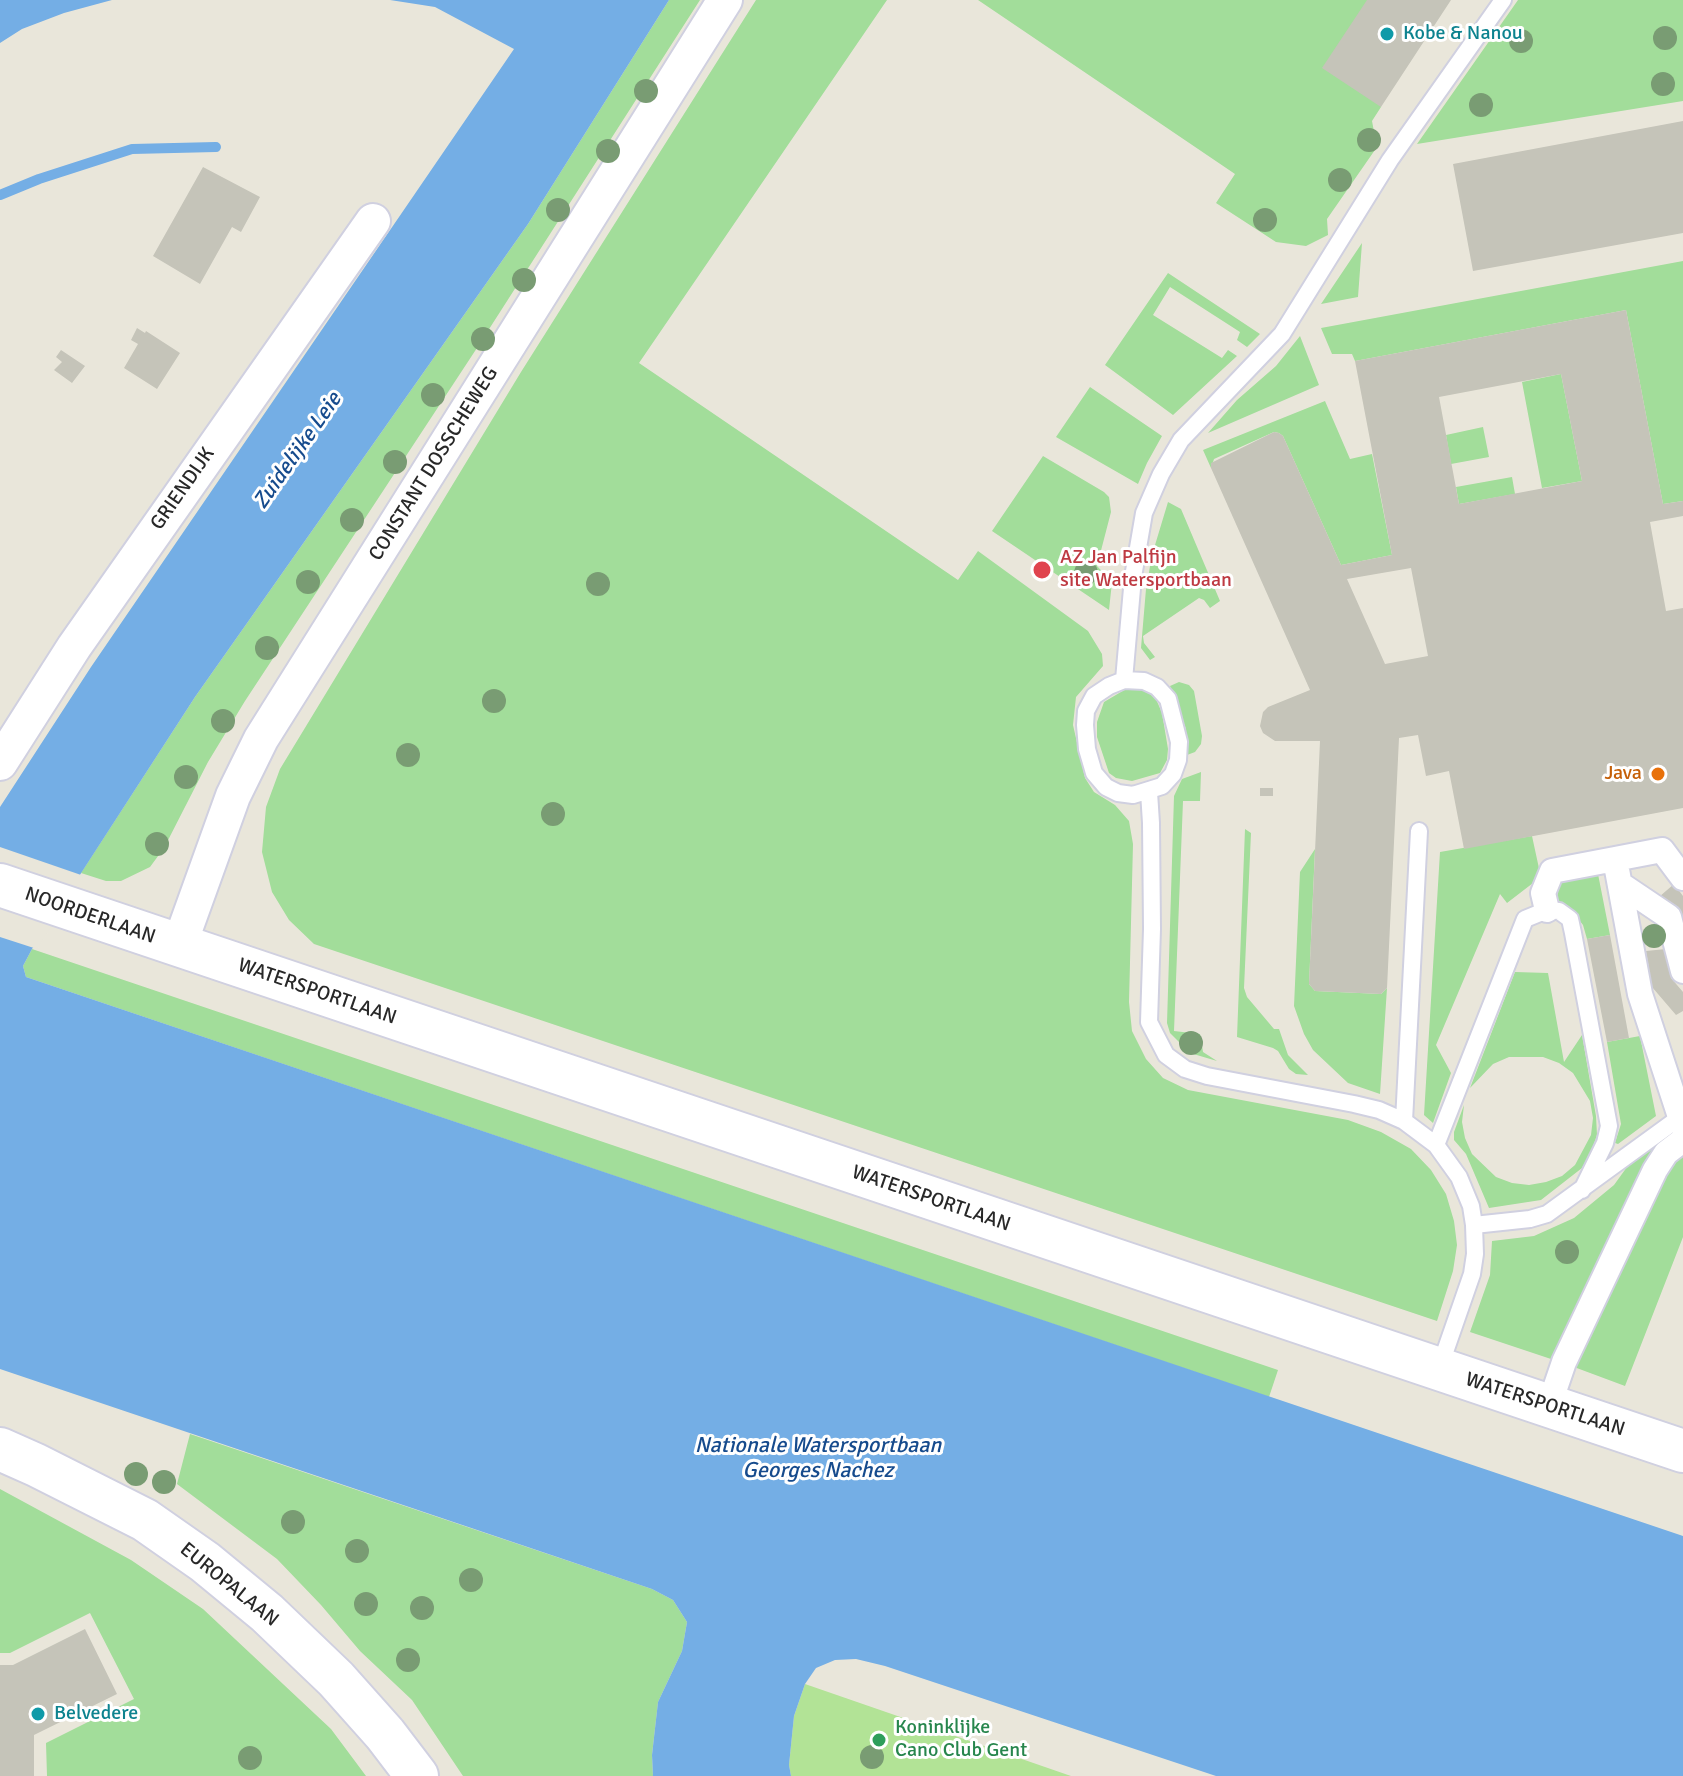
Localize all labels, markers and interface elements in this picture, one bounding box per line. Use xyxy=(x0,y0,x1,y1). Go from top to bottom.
place label: Kobe & Nanou xyxy=(1403,22,1523,46)
marker: Kobe & Nanou xyxy=(1378,25,1396,43)
street label: CONSTANT DOSSCHEWEG xyxy=(364,363,504,565)
water label: Zuidelijke Leie xyxy=(248,388,348,514)
street label: GRIENDIJK xyxy=(146,443,220,535)
place label: AZ Jan Palfijn site Watersportbaan xyxy=(1060,546,1232,593)
marker: AZ Jan Palfijn site Watersportbaan xyxy=(1031,559,1053,581)
place label: Java xyxy=(1605,762,1642,786)
marker: Java xyxy=(1649,765,1667,783)
street label: NOORDERLAAN xyxy=(22,882,158,950)
street label: WATERSPORTLAAN xyxy=(235,954,399,1030)
street label: WATERSPORTLAAN xyxy=(849,1161,1013,1237)
street label: WATERSPORTLAAN xyxy=(1462,1368,1628,1442)
water label: Nationale Watersportbaan Georges Nachez xyxy=(695,1433,941,1484)
street label: EUROPALAAN xyxy=(175,1538,283,1632)
place label: Belvedere xyxy=(54,1702,138,1726)
marker: Belvedere xyxy=(29,1705,47,1723)
place label: Koninklijke Cano Club Gent xyxy=(895,1716,1027,1763)
marker: Koninklijke Cano Club Gent xyxy=(870,1731,888,1749)

